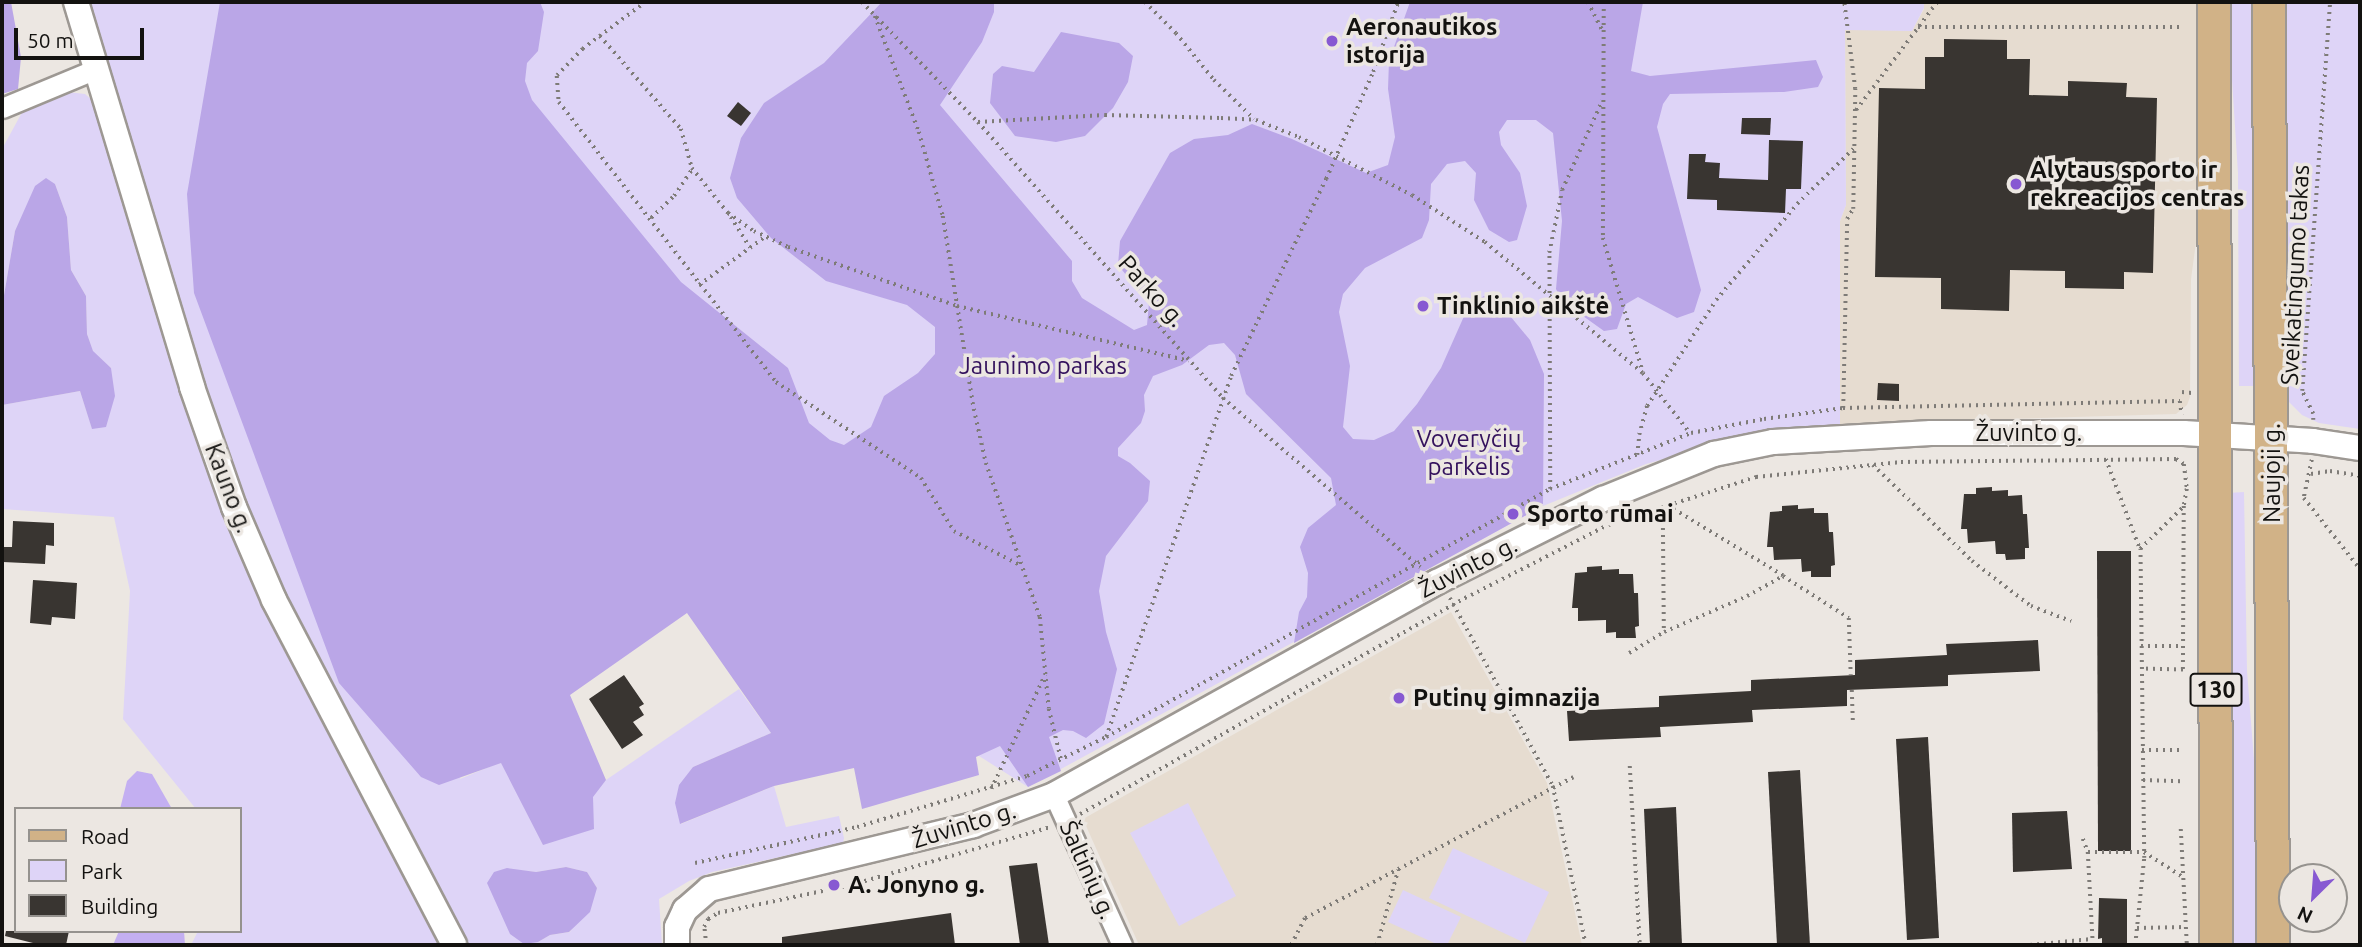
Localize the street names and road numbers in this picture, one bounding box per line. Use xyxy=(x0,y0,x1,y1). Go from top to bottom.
street label: Sveikatingumo takas xyxy=(2275,164,2315,386)
street label: Parko g. xyxy=(1112,249,1192,333)
street label: Žuvinto g. xyxy=(1976,419,2082,447)
street label: Naujoji g. xyxy=(2258,423,2286,523)
street label: Kauno g. xyxy=(199,439,259,537)
street label: Žuvinto g. xyxy=(1414,530,1522,604)
road number: 130 xyxy=(2188,670,2244,710)
street label: Žuvinto g. xyxy=(909,796,1019,854)
street label: Šaltinių g. xyxy=(1054,816,1122,924)

